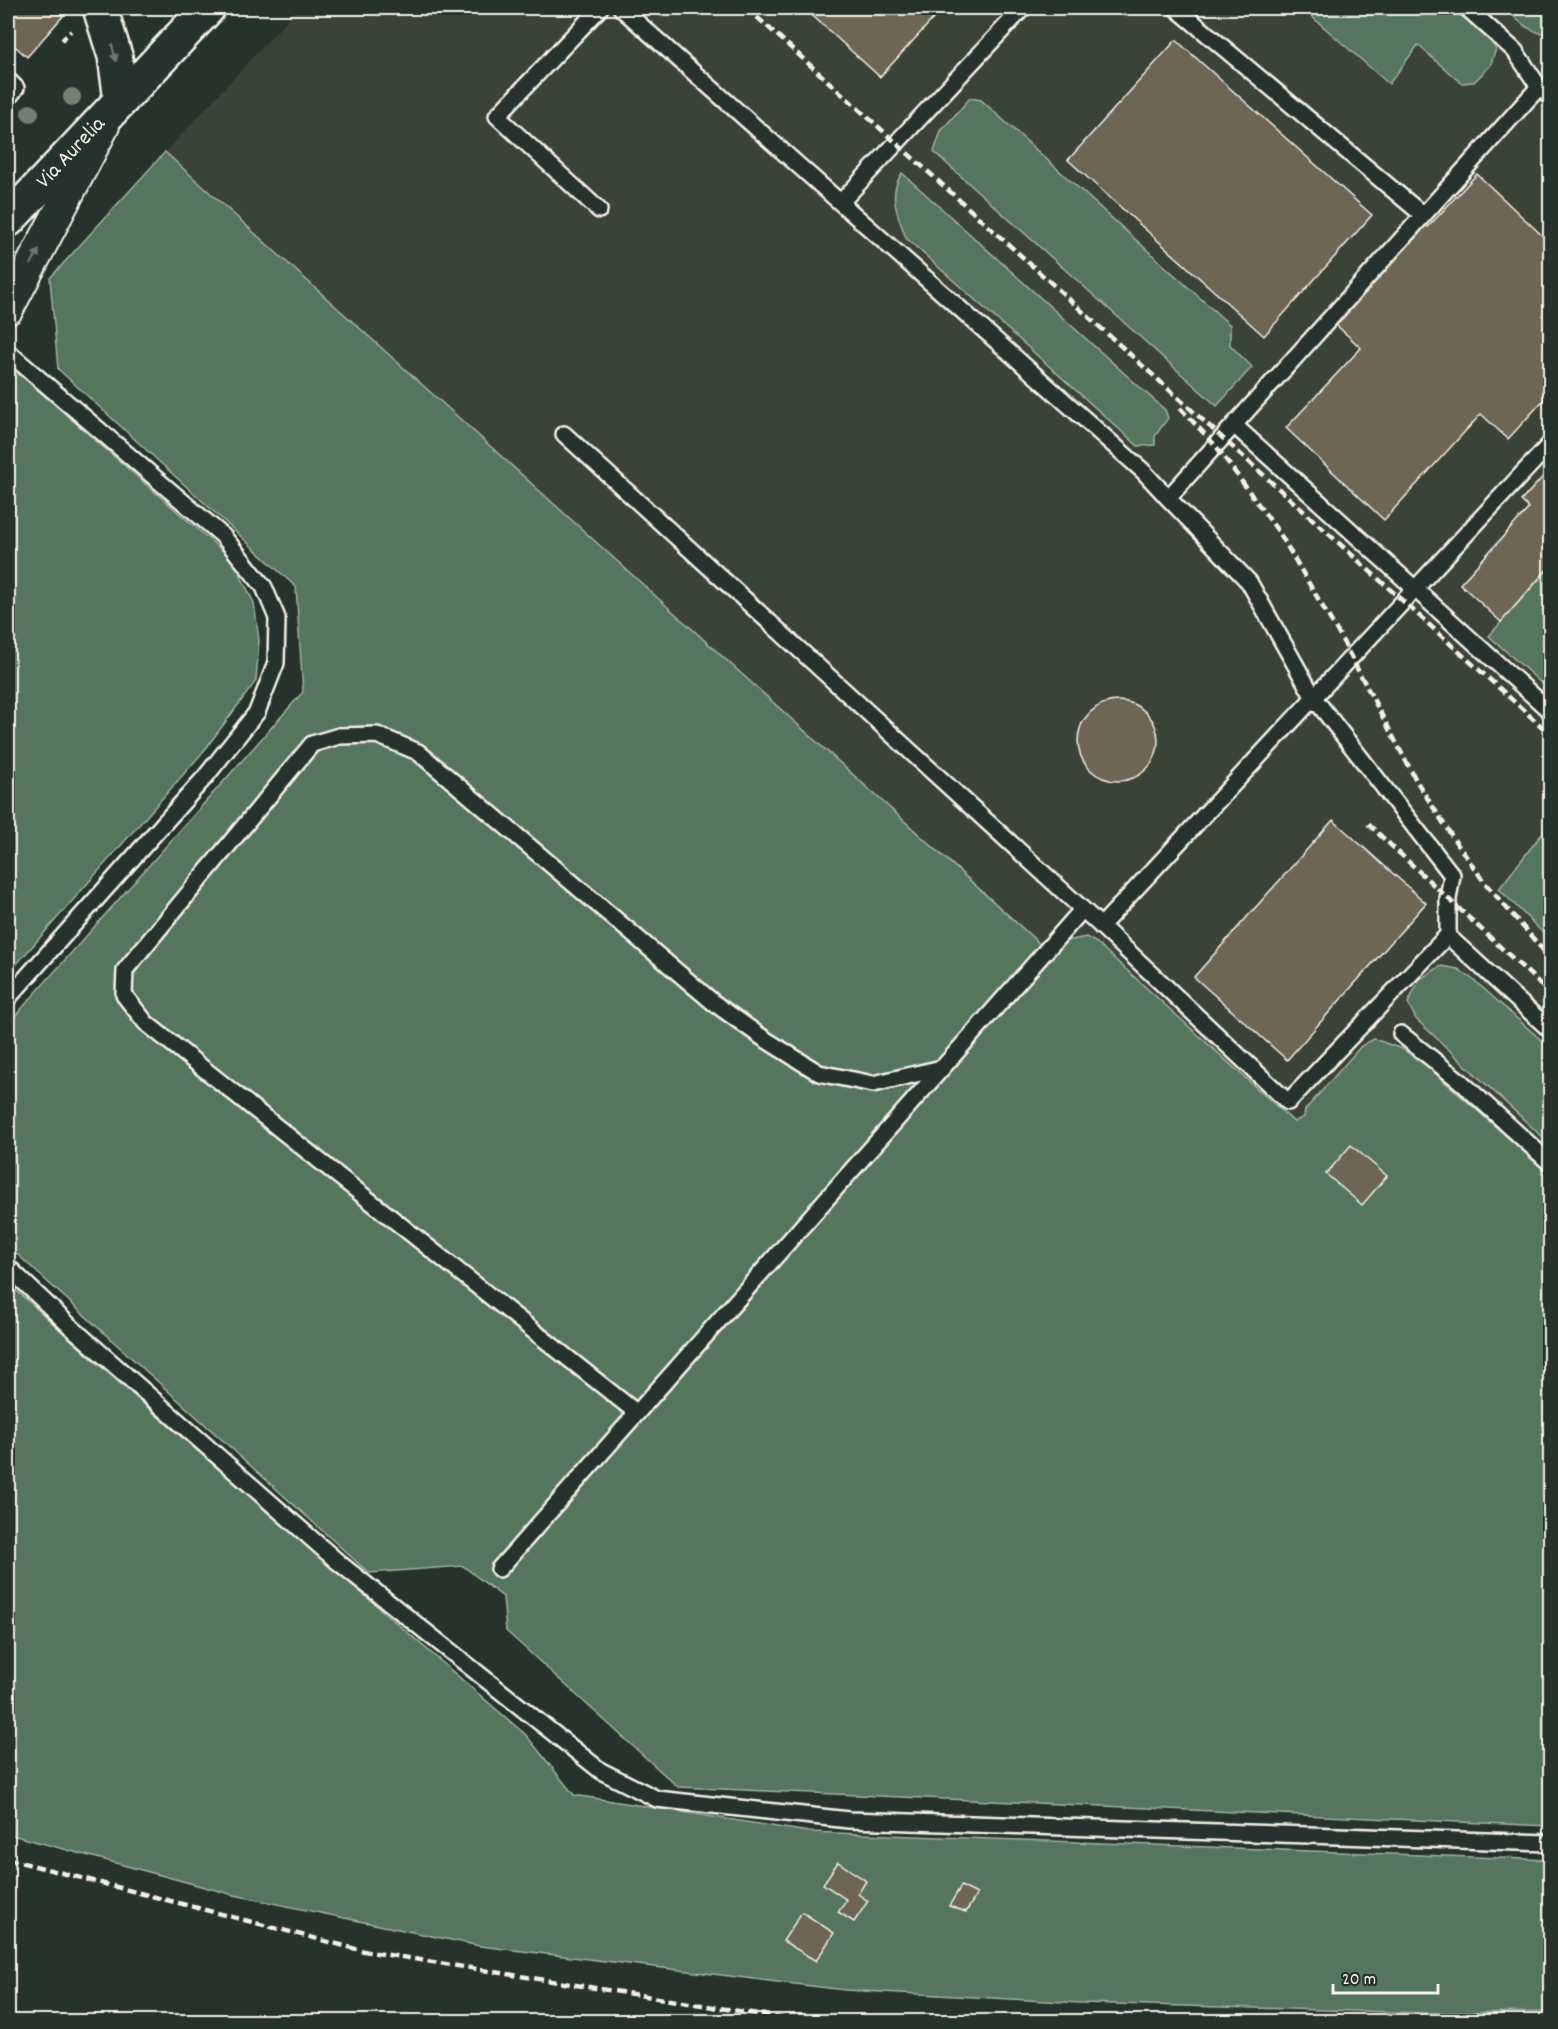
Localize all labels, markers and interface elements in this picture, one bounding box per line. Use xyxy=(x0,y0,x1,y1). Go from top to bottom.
one-way arrow xyxy=(109,44,119,62)
street label: Via Aurelia xyxy=(29,110,113,196)
one-way arrow xyxy=(30,249,40,266)
scale bar xyxy=(1333,1957,1438,1995)
text: 20 m xyxy=(1342,1968,1376,1993)

